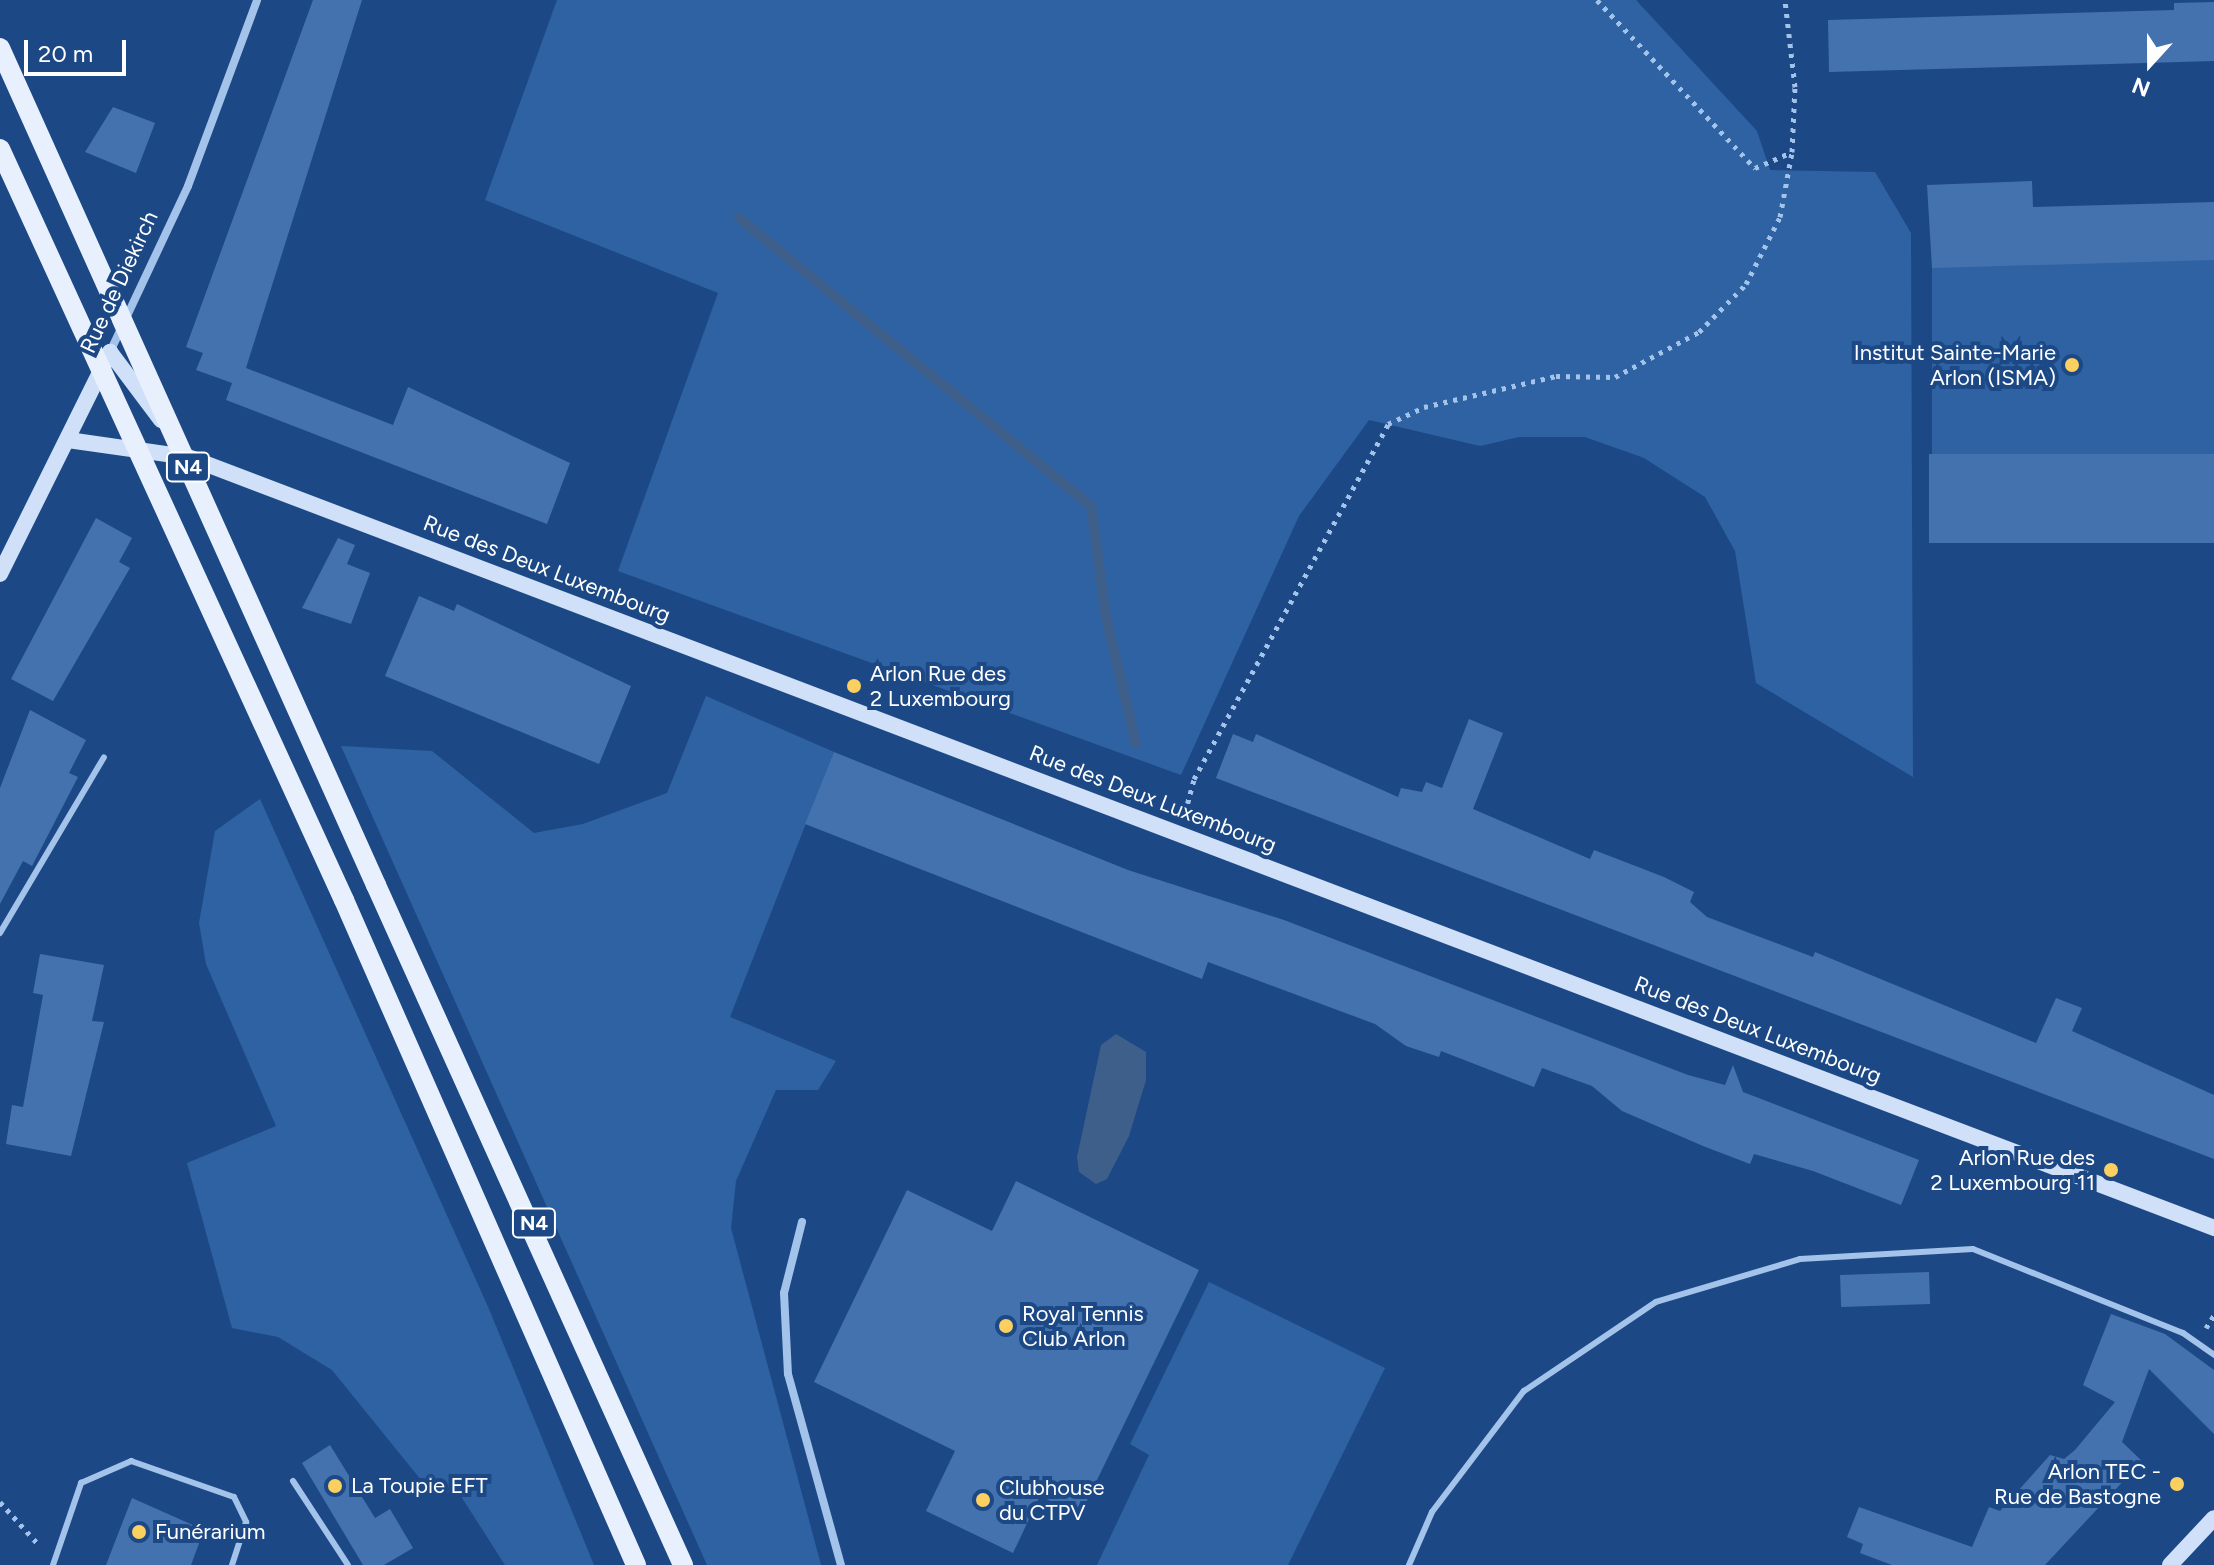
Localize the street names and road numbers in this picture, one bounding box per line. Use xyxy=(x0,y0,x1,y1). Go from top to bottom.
street label: Rue de Diekirch xyxy=(75,207,163,357)
road number: N4 xyxy=(164,451,212,483)
street label: Rue des Deux Luxembourg xyxy=(420,510,674,628)
street label: Rue des Deux Luxembourg xyxy=(1026,740,1280,858)
street label: Rue des Deux Luxembourg xyxy=(1631,971,1885,1089)
road number: N4 xyxy=(510,1207,558,1239)

